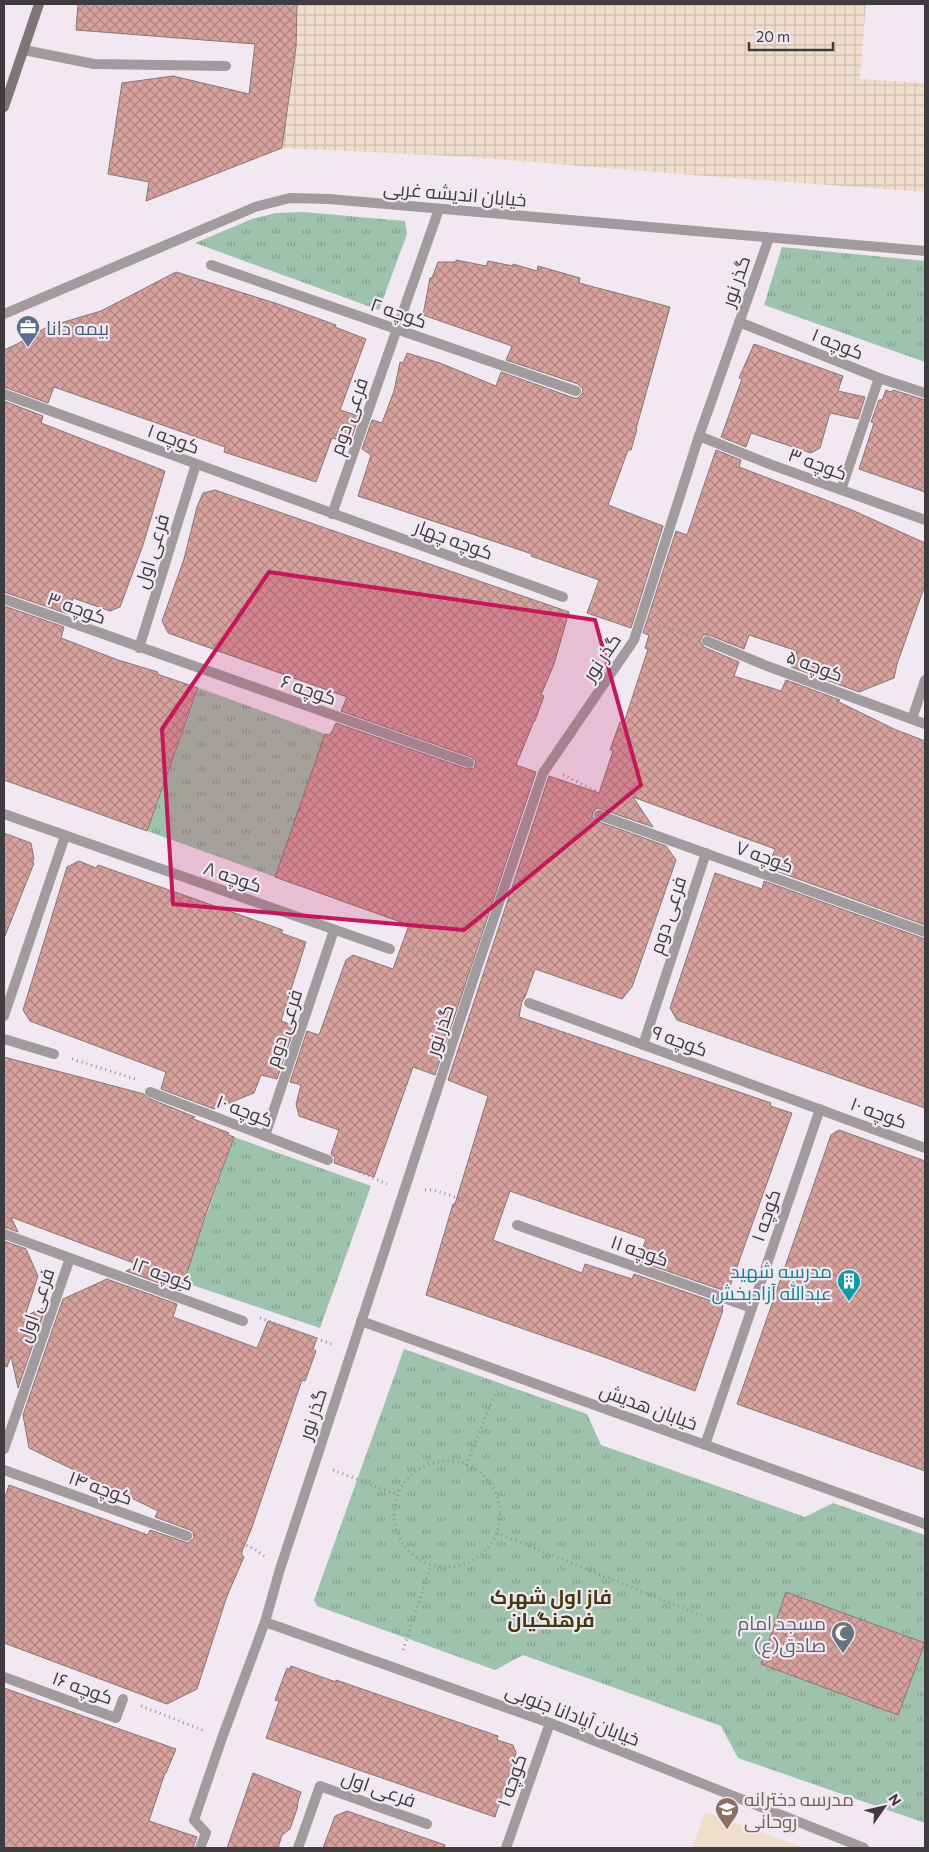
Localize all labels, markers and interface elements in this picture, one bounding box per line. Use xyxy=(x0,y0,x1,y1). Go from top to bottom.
scale bar xyxy=(749,20,833,52)
text: 20 m xyxy=(756,27,790,45)
street label: خیابان اندیشه غربی xyxy=(382,175,528,212)
street label: گذر نور xyxy=(715,252,755,311)
street label: کوچه ۲ xyxy=(367,292,430,334)
office icon: بیمه دانا xyxy=(15,314,41,348)
place label: بیمه دانا xyxy=(46,316,109,339)
street label: کوچه ۱ xyxy=(808,322,867,366)
street label: فرعی دوم xyxy=(324,374,375,459)
street label: کوچه ۱ xyxy=(144,418,203,460)
street label: کوچه ۳ xyxy=(785,442,851,486)
street label: فرعی اول xyxy=(129,511,174,591)
street label: کوچه چهار xyxy=(410,514,496,566)
street label: کوچه ۳ xyxy=(44,586,110,630)
street label: گذر نور xyxy=(576,629,626,687)
street label: کوچه ۵ xyxy=(783,644,846,688)
street label: کوچه ۶ xyxy=(278,669,340,711)
street label: کوچه ۷ xyxy=(732,835,797,879)
street label: کوچه ۸ xyxy=(200,855,265,899)
street label: فرعی دوم xyxy=(644,873,693,958)
street label: فرعی دوم xyxy=(260,986,309,1071)
street label: گذر نور xyxy=(420,1001,459,1060)
street label: کوچه ۹ xyxy=(648,1019,711,1063)
street label: کوچه ۱۰ xyxy=(213,1089,277,1133)
street label: کوچه ۱۰ xyxy=(847,1091,910,1135)
street label: کوچه ۱ xyxy=(745,1186,787,1245)
street label: کوچه ۱۱ xyxy=(607,1229,672,1272)
street label: کوچه ۱۲ xyxy=(128,1251,197,1297)
place label: مدرسه شهید عبدالله آزادبخش xyxy=(712,1259,832,1305)
street label: فرعی اول xyxy=(12,1265,59,1345)
building icon: مدرسه شهید عبدالله آزادبخش xyxy=(836,1268,862,1302)
street label: خیابان هدیش xyxy=(596,1378,701,1435)
street label: گذر نور xyxy=(293,1385,332,1444)
street label: کوچه ۱۴ xyxy=(65,1465,136,1511)
district label: فاز اول شهرک فرهنگیان xyxy=(490,1584,612,1632)
place label: مسجد امام صادق(ع) xyxy=(737,1611,826,1659)
mosque icon: مسجد امام صادق(ع) xyxy=(830,1620,856,1654)
street label: کوچه ۱۶ xyxy=(49,1665,117,1710)
street label: خیابان آپادانا جنوبی xyxy=(502,1678,643,1752)
street label: کوچه ۱ xyxy=(491,1751,533,1810)
street label: فرعی اول xyxy=(339,1765,419,1812)
north arrow xyxy=(859,1782,909,1832)
place label: مدرسه دخترانه روحانی xyxy=(744,1787,854,1833)
text: N xyxy=(885,1790,905,1809)
school or university icon: مدرسه دخترانه روحانی xyxy=(714,1796,740,1830)

